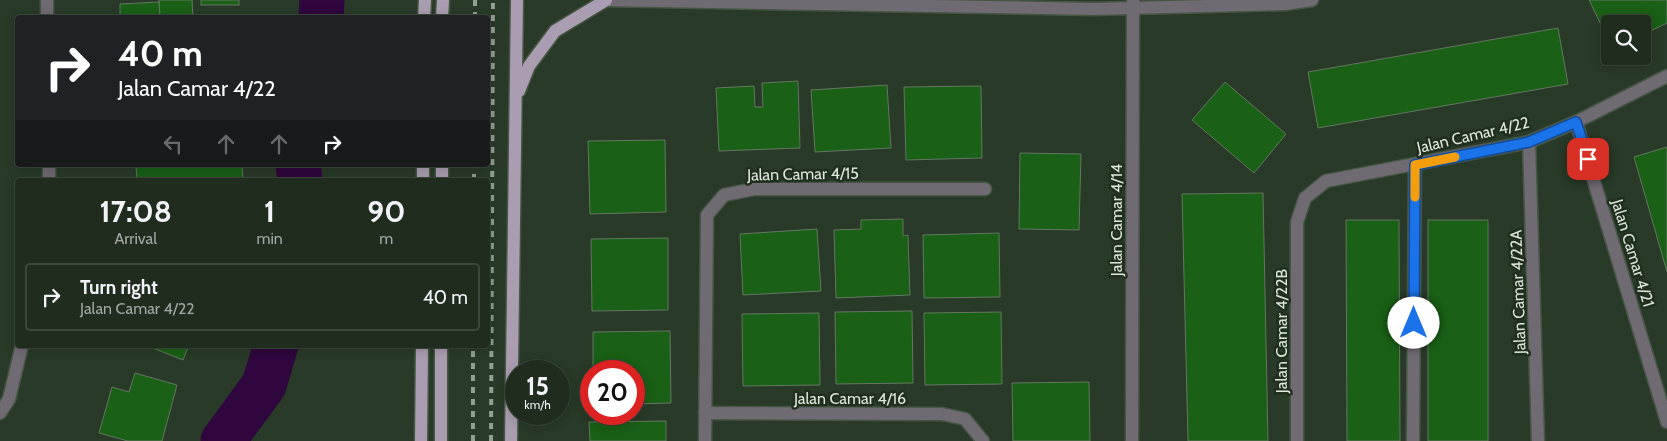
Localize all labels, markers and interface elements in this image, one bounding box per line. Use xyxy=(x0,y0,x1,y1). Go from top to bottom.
map controls xyxy=(1601,15,1651,65)
button: search xyxy=(1601,15,1651,65)
text: 40 m xyxy=(118,32,203,75)
icon: right xyxy=(35,35,100,100)
text: Jalan Camar 4/22 xyxy=(118,75,276,102)
street label: Jalan Camar 4/22 xyxy=(1414,113,1531,157)
icon: left xyxy=(159,130,187,158)
icon: ahead xyxy=(212,130,240,158)
icon: ahead xyxy=(265,130,293,158)
icon: right xyxy=(318,130,346,158)
pin xyxy=(1567,138,1609,180)
icon: arrive xyxy=(1574,145,1602,173)
street label: Jalan Camar 4/15 xyxy=(746,164,859,184)
street label: Jalan Camar 4/14 xyxy=(1107,164,1126,277)
text: 17:08 xyxy=(100,193,172,230)
text: 1 xyxy=(264,193,275,230)
text: 90 xyxy=(367,193,405,230)
street label: Jalan Camar 4/21 xyxy=(1607,196,1658,309)
text: Arrival xyxy=(114,229,157,248)
text: min xyxy=(256,229,283,248)
text: m xyxy=(379,229,393,248)
street label: Jalan Camar 4/22A xyxy=(1506,229,1530,356)
street label: Jalan Camar 4/22B xyxy=(1272,268,1291,394)
text: Turn right xyxy=(80,276,158,299)
icon: right xyxy=(37,283,65,311)
text: 40 m xyxy=(423,286,468,309)
position arrow xyxy=(1387,296,1439,348)
text: Jalan Camar 4/22 xyxy=(80,299,195,318)
speed limit sign: 20 xyxy=(580,360,645,425)
text: 15 xyxy=(526,371,549,401)
street label: Jalan Camar 4/16 xyxy=(793,389,906,408)
text: km/h xyxy=(524,397,551,412)

